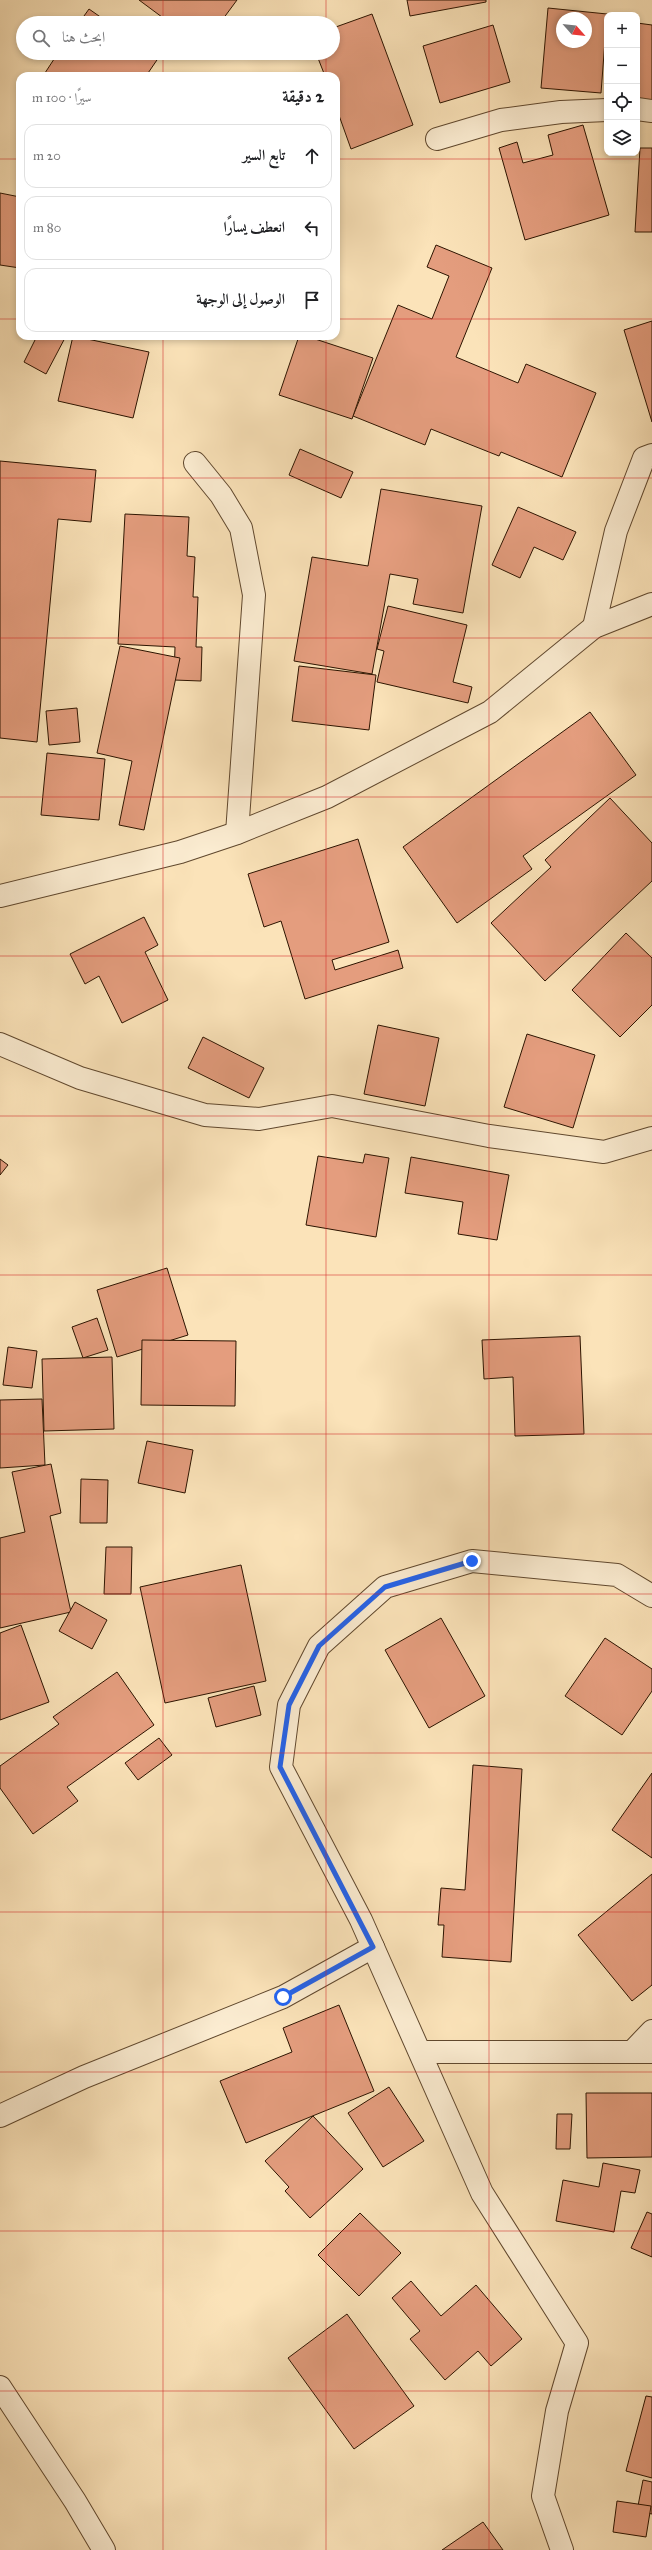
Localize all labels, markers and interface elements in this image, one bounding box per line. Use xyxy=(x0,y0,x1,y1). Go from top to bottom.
north arrow xyxy=(556,12,592,48)
map controls xyxy=(604,12,640,156)
button: + xyxy=(604,12,640,48)
search box xyxy=(16,16,340,60)
icon: search xyxy=(30,27,52,49)
text: ابحث هنا xyxy=(62,28,105,46)
button: − xyxy=(604,48,640,84)
button: locate xyxy=(604,84,640,120)
text: 2 دقيقة xyxy=(282,86,324,107)
text: سيرًا · 100 m xyxy=(32,90,92,106)
button: layers xyxy=(604,120,640,156)
icon: ahead xyxy=(301,145,323,167)
text: تابع السير xyxy=(243,146,285,164)
text: 20 m xyxy=(33,148,61,164)
icon: left xyxy=(301,217,323,239)
text: انعطف يسارًا xyxy=(223,218,285,236)
text: 80 m xyxy=(33,220,61,236)
icon: arrive xyxy=(301,289,323,311)
text: الوصول إلى الوجهة xyxy=(196,290,285,308)
route end xyxy=(463,1552,481,1570)
route start xyxy=(274,1988,292,2006)

